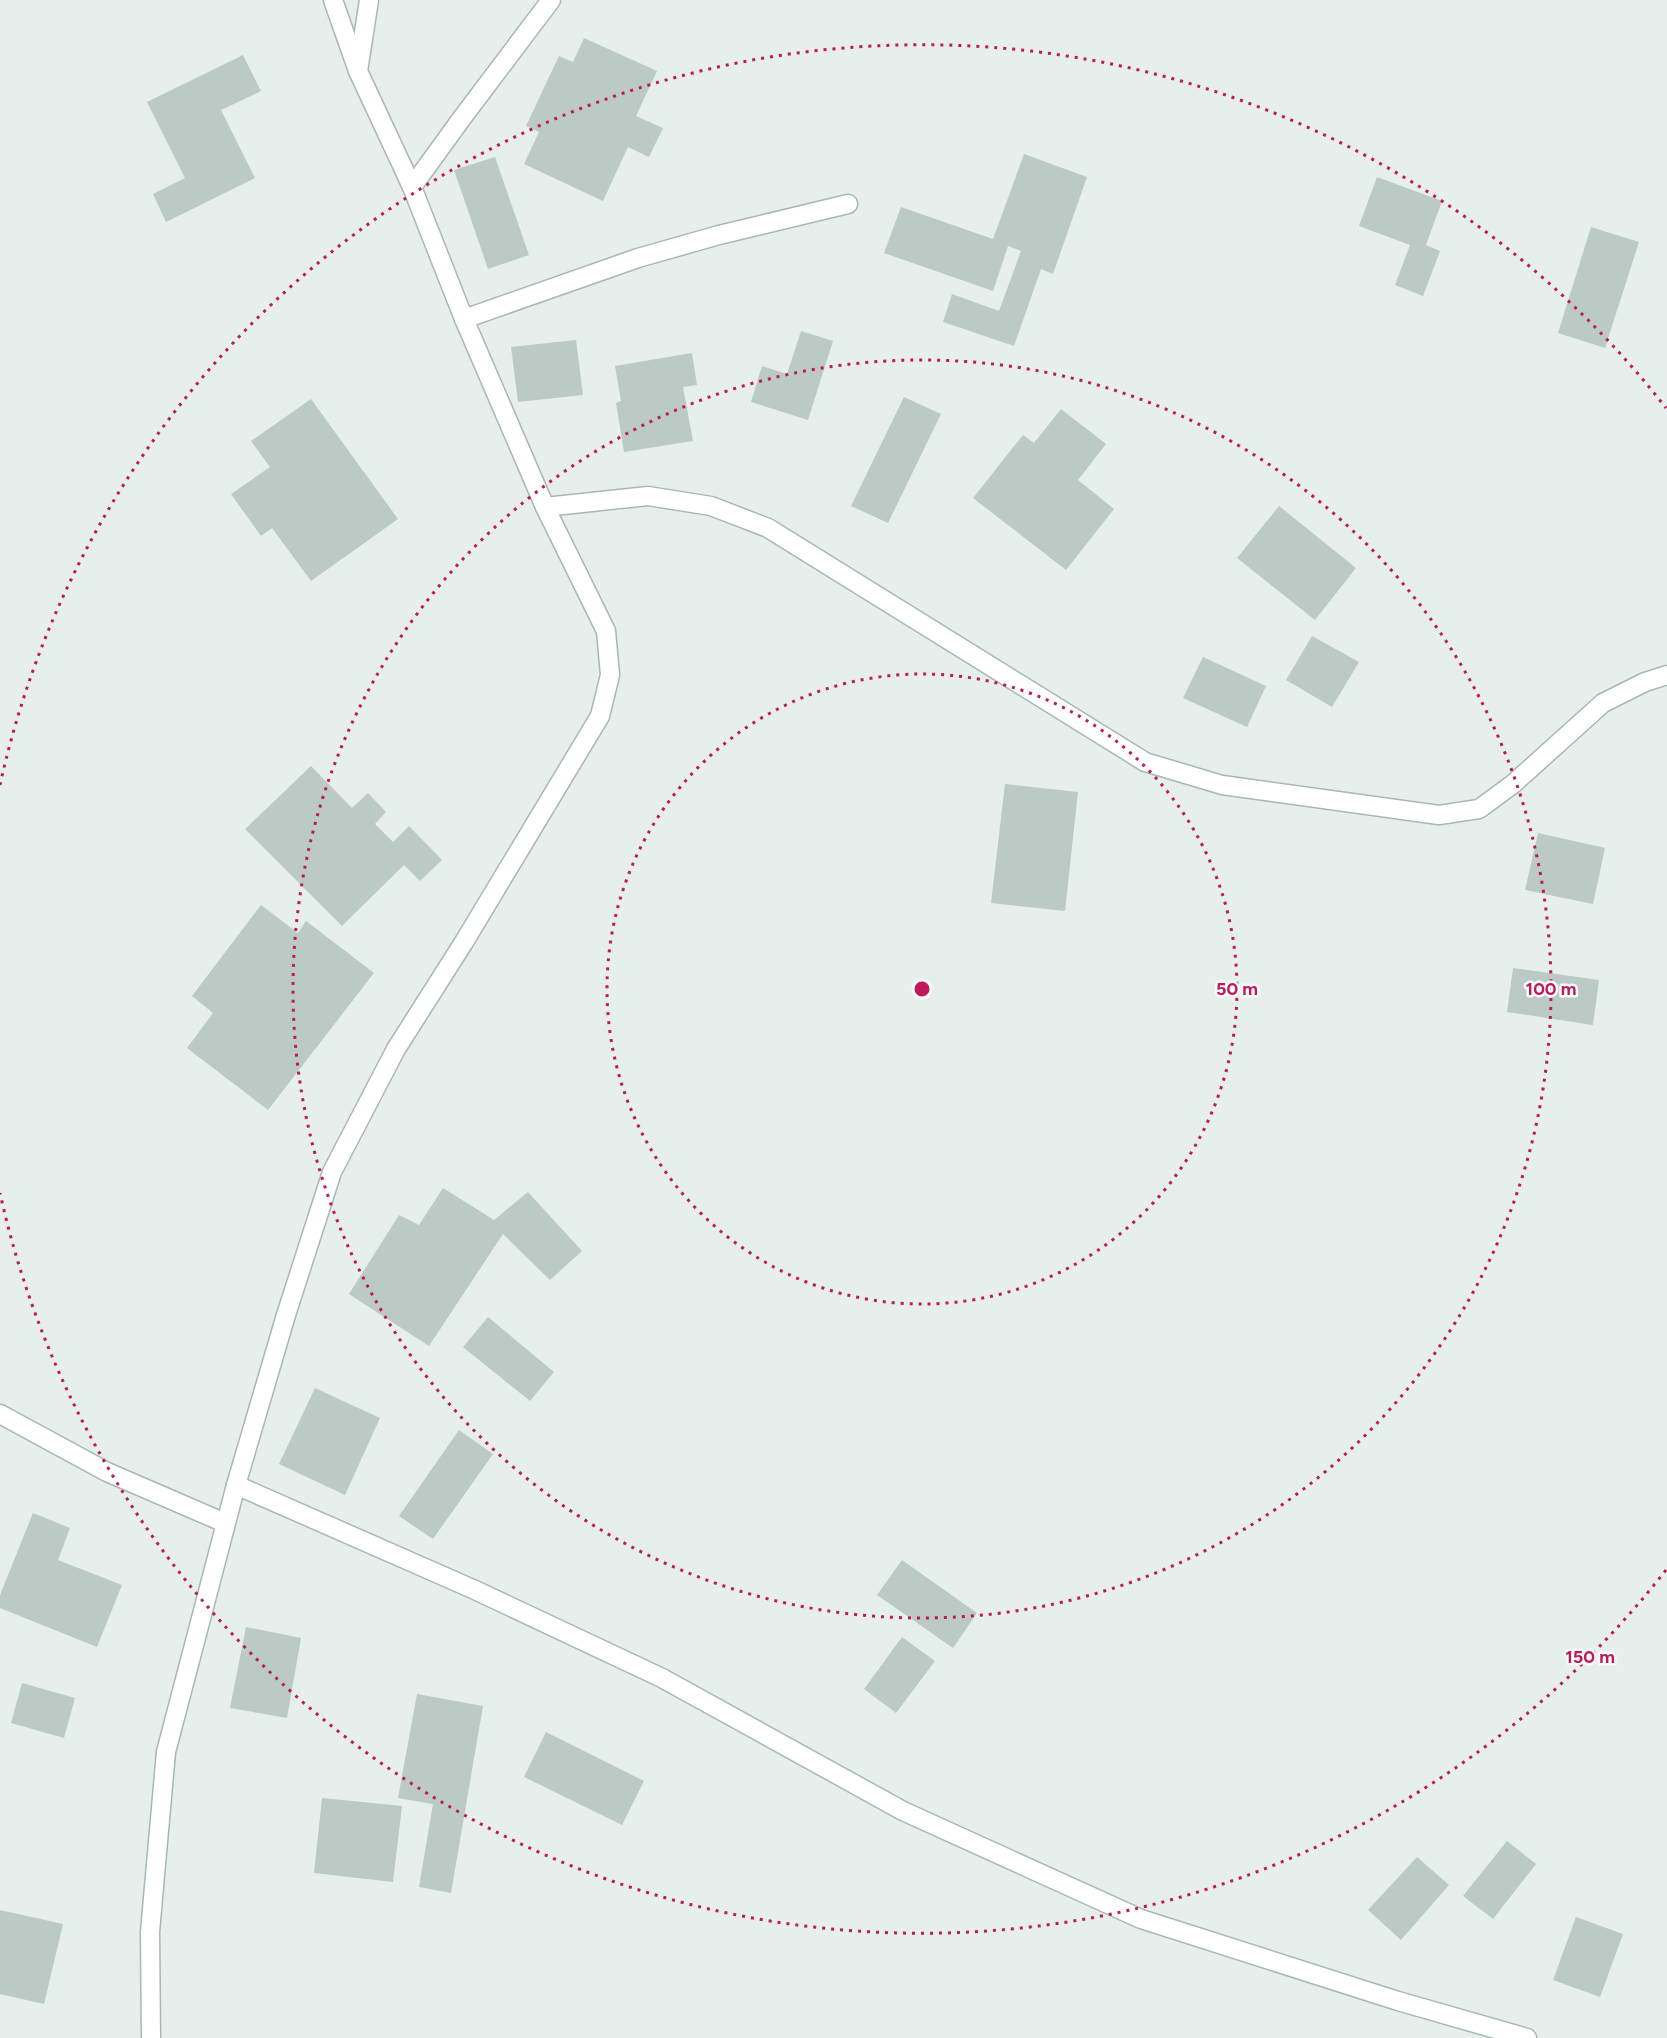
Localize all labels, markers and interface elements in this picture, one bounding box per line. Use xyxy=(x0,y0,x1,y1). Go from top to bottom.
text: 50 m xyxy=(1216,978,1258,1000)
text: 100 m xyxy=(1526,978,1576,1000)
centre of rings xyxy=(912,979,932,999)
text: 150 m xyxy=(1565,1646,1615,1668)

